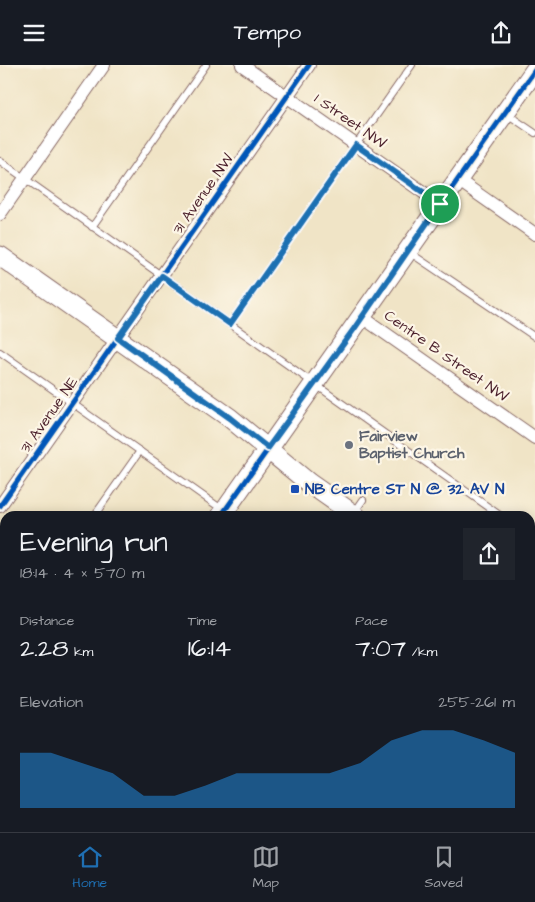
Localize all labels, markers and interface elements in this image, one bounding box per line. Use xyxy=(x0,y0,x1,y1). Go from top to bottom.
text: Tempo xyxy=(234,17,301,48)
icon: menu xyxy=(20,19,48,47)
icon: share xyxy=(487,19,515,47)
street label: 1 Street NW xyxy=(310,88,390,154)
street label: 31 Avenue NW xyxy=(167,150,239,238)
pin xyxy=(419,183,461,225)
icon: arrive xyxy=(426,190,454,218)
street label: Centre B Street NW xyxy=(380,305,512,407)
street label: 31 Avenue NE xyxy=(15,373,83,457)
place label: Fairview Baptist Church xyxy=(359,426,465,464)
marker: Fairview Baptist Church xyxy=(343,439,355,451)
place label: NB Centre ST N @ 32 AV N xyxy=(305,479,505,500)
marker: NB Centre ST N @ 32 AV N xyxy=(289,483,301,495)
text: Evening run xyxy=(20,523,168,562)
button: share xyxy=(463,528,515,580)
text: 18:14 · 4 × 570 m xyxy=(20,562,144,584)
text: Distance xyxy=(20,611,74,631)
text: Time xyxy=(188,611,217,631)
text: Pace xyxy=(355,611,388,631)
text: 2.28 xyxy=(20,631,68,666)
text: 16:14 xyxy=(188,631,231,666)
text: 7:07 xyxy=(355,631,406,666)
text: km xyxy=(68,642,93,662)
text: /km xyxy=(406,642,438,662)
text: Elevation xyxy=(20,691,83,713)
text: 255–261 m xyxy=(438,691,515,713)
tab: Home xyxy=(72,843,107,893)
tab: Map xyxy=(252,843,280,893)
tab: Saved xyxy=(425,843,463,893)

